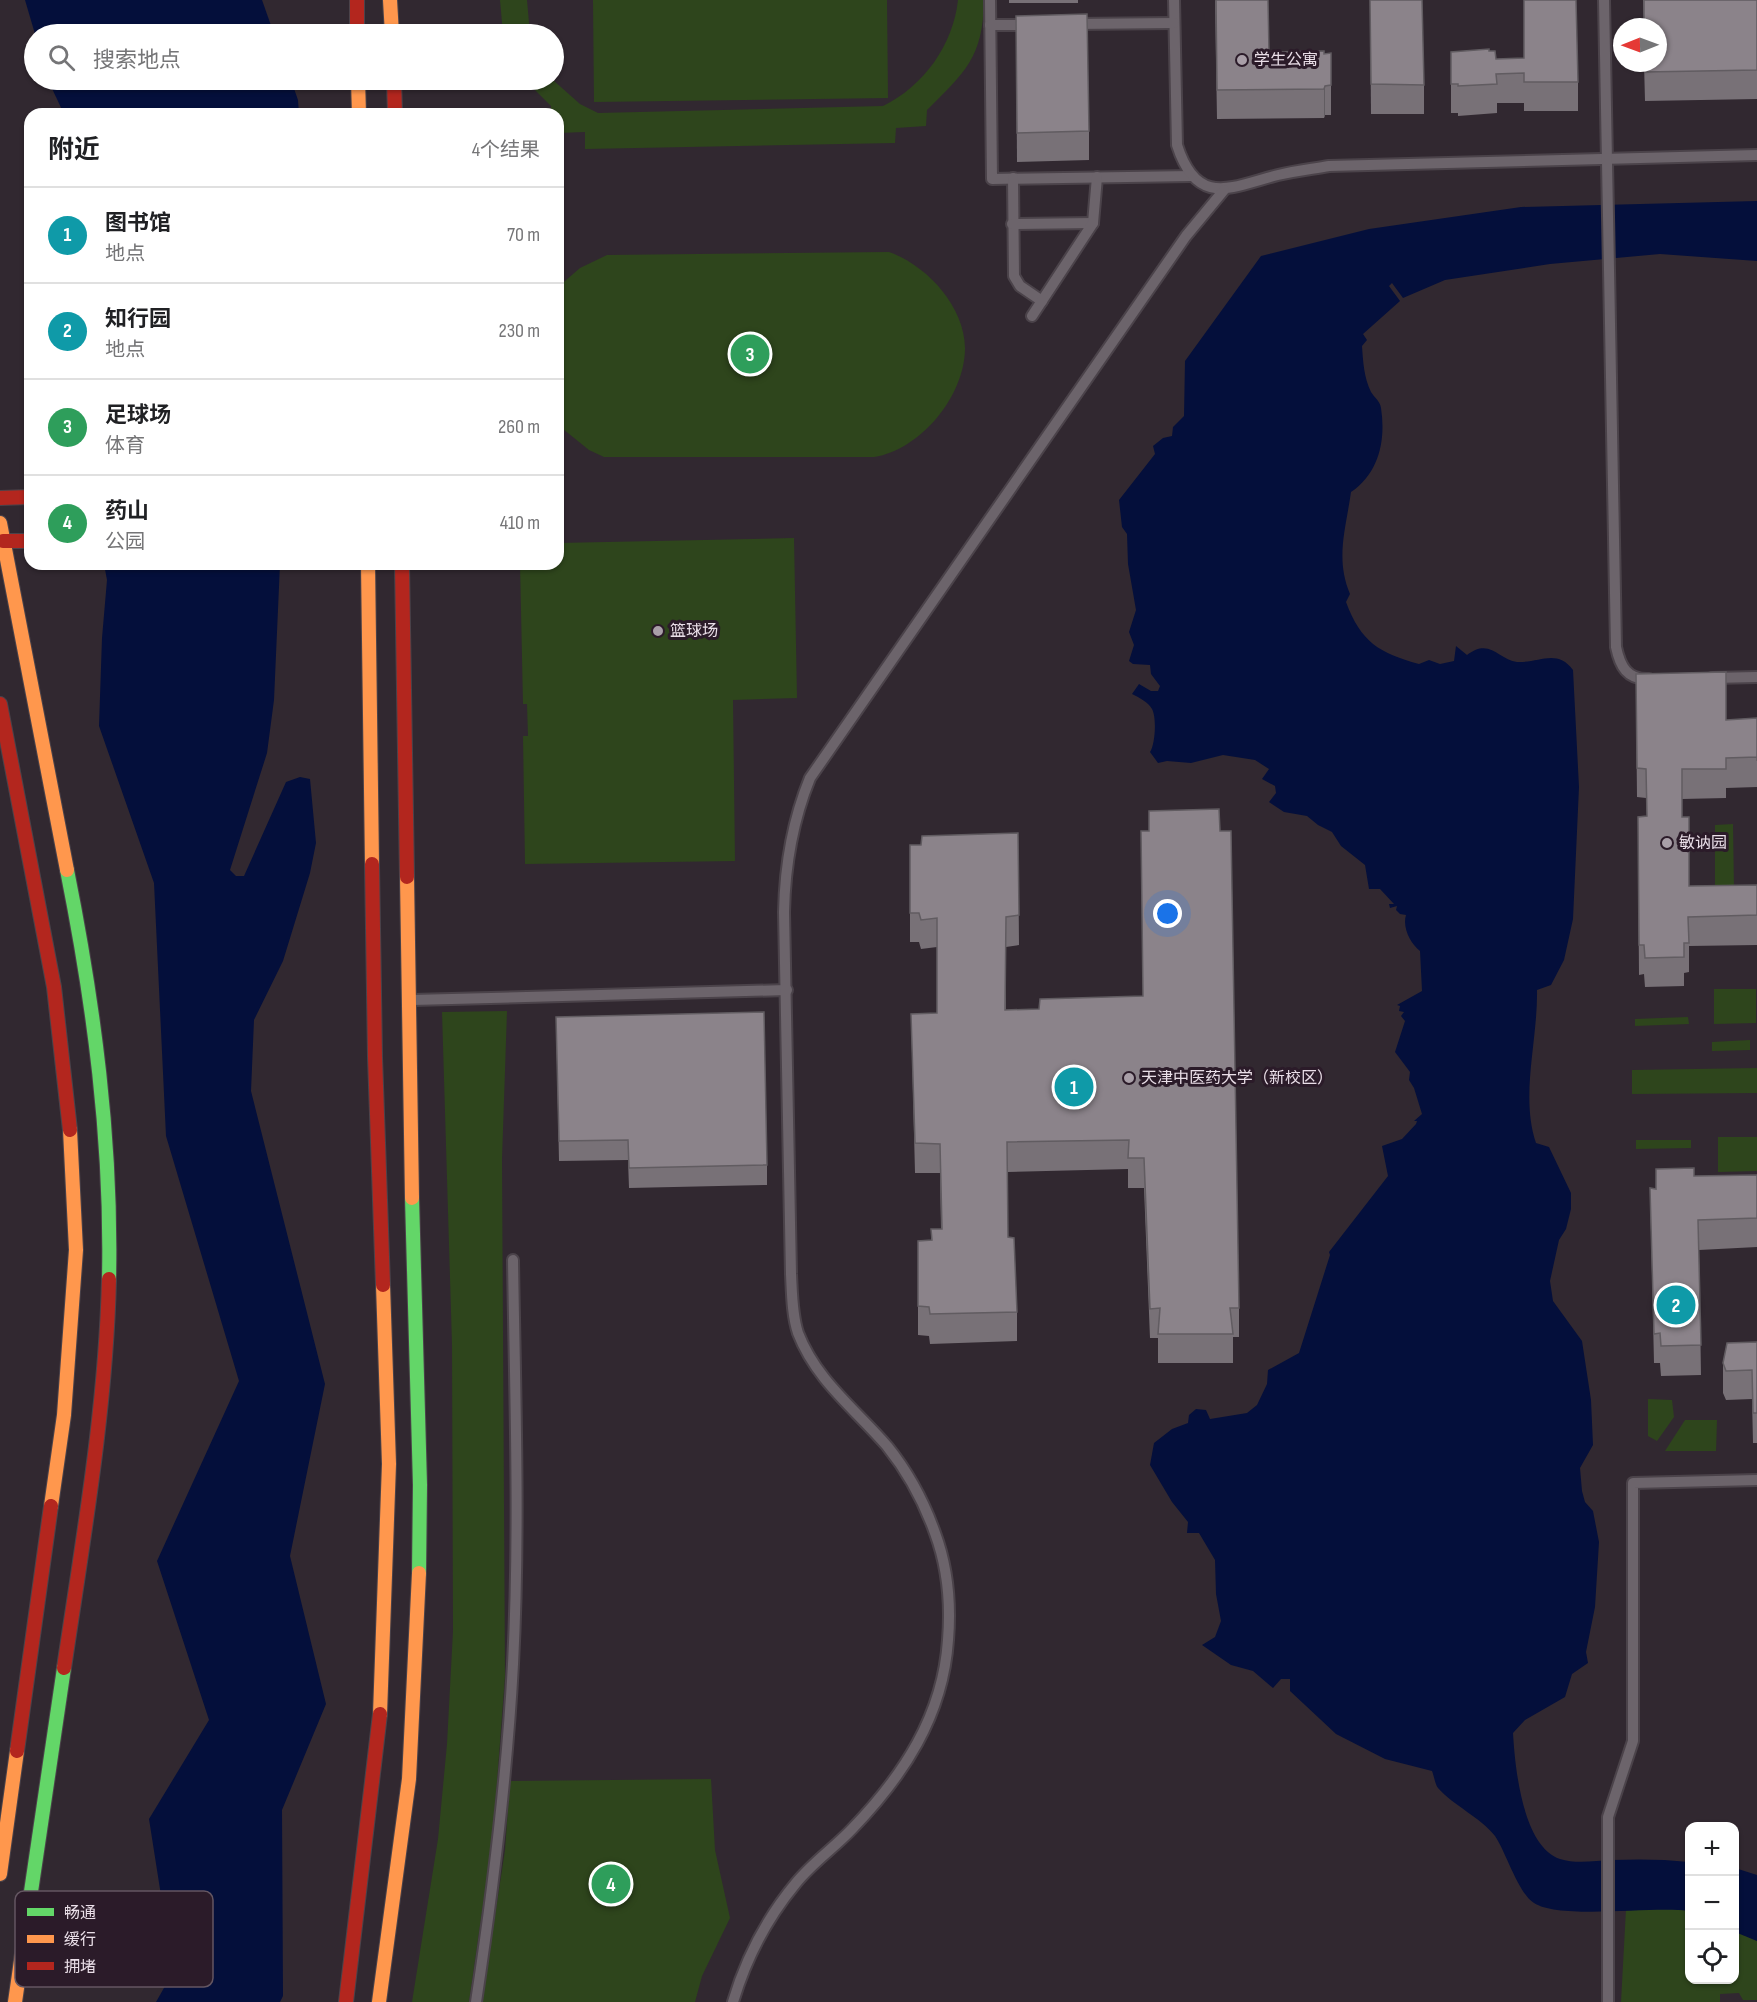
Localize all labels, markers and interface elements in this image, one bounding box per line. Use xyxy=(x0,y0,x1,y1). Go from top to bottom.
north arrow xyxy=(1613,18,1667,72)
search box xyxy=(24,24,564,90)
icon: search xyxy=(45,41,78,74)
text: 搜索地点 xyxy=(93,47,181,74)
place label: 学生公寓 xyxy=(1254,51,1318,70)
marker: 学生公寓 xyxy=(1235,53,1249,67)
text: 附近 xyxy=(48,135,100,166)
text: 4个结果 xyxy=(472,138,540,162)
text: 图书馆 xyxy=(105,210,171,237)
text: 1 xyxy=(64,223,71,247)
text: 70 m xyxy=(507,223,540,247)
text: 地点 xyxy=(105,242,145,266)
text: 知行园 xyxy=(105,306,171,333)
text: 2 xyxy=(63,319,72,343)
text: 230 m xyxy=(498,319,540,343)
pin: 3 xyxy=(730,332,770,376)
text: 地点 xyxy=(105,338,145,362)
text: 足球场 xyxy=(105,402,171,429)
text: 3 xyxy=(63,415,72,439)
text: 260 m xyxy=(498,415,540,439)
text: 体育 xyxy=(105,434,145,458)
text: 药山 xyxy=(105,498,149,525)
text: 4 xyxy=(63,511,72,535)
text: 410 m xyxy=(500,511,540,535)
text: 公园 xyxy=(105,530,145,554)
place label: 篮球场 xyxy=(670,622,718,641)
marker: 篮球场 xyxy=(651,624,665,638)
place label: 敏讷园 xyxy=(1679,834,1727,853)
marker: 敏讷园 xyxy=(1660,836,1674,850)
your location xyxy=(1153,899,1182,928)
pin: 1 xyxy=(1054,1064,1094,1110)
place label: 天津中医药大学（新校区） xyxy=(1141,1069,1333,1088)
marker: 天津中医药大学（新校区） xyxy=(1122,1071,1136,1085)
pin: 2 xyxy=(1656,1282,1696,1328)
map controls xyxy=(1685,1822,1739,1984)
button: + xyxy=(1685,1822,1739,1876)
pin: 4 xyxy=(592,1862,630,1906)
button: − xyxy=(1685,1876,1739,1930)
legend xyxy=(15,1891,213,1987)
text: 畅通 xyxy=(64,1904,96,1923)
button: locate xyxy=(1685,1930,1739,1984)
text: 缓行 xyxy=(64,1931,96,1950)
text: 拥堵 xyxy=(64,1958,96,1977)

